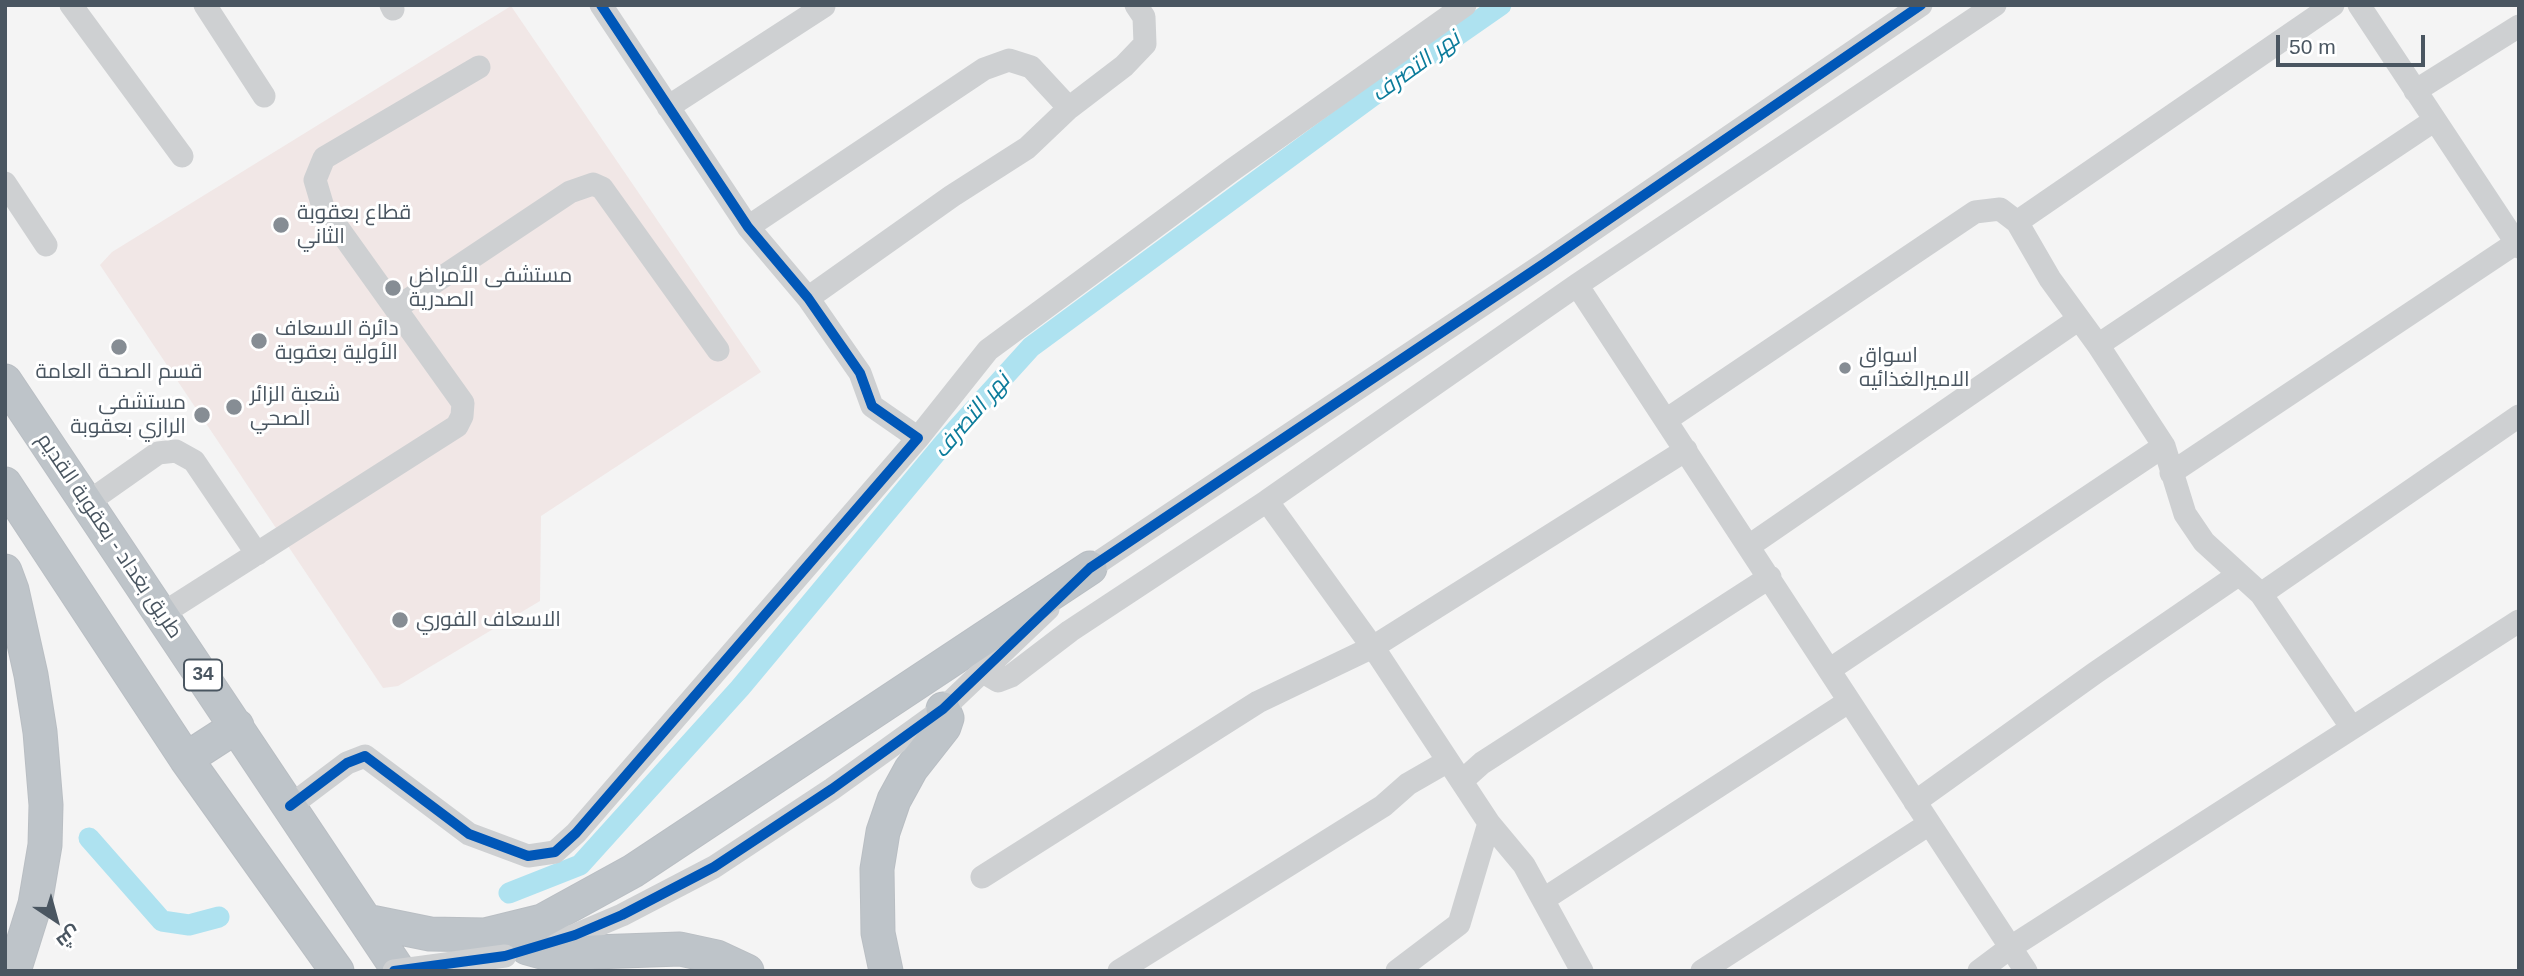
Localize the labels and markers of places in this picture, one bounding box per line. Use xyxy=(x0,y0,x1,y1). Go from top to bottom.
place label: قطاع بعقوبة الثاني xyxy=(297,200,411,250)
marker: قطاع بعقوبة الثاني xyxy=(271,215,291,235)
place label: مستشفى الأمراض الصدرية xyxy=(409,263,572,313)
marker: مستشفى الأمراض الصدرية xyxy=(383,278,403,298)
place label: دائرة الاسعاف الأولية بعقوبة xyxy=(275,316,399,366)
marker: دائرة الاسعاف الأولية بعقوبة xyxy=(249,331,269,351)
marker: قسم الصحة العامة xyxy=(109,337,129,357)
place label: اسواق الاميرالغذائيه xyxy=(1859,343,1970,393)
place label: قسم الصحة العامة xyxy=(35,359,203,385)
marker: اسواق الاميرالغذائيه xyxy=(1837,360,1853,376)
place label: شعبة الزائر الصحي xyxy=(250,382,340,432)
place label: مستشفى الرازي بعقوبة xyxy=(70,390,186,440)
marker: شعبة الزائر الصحي xyxy=(224,397,244,417)
marker: مستشفى الرازي بعقوبة xyxy=(192,405,212,425)
place label: الاسعاف الفوري xyxy=(416,607,561,633)
marker: الاسعاف الفوري xyxy=(390,610,410,630)

